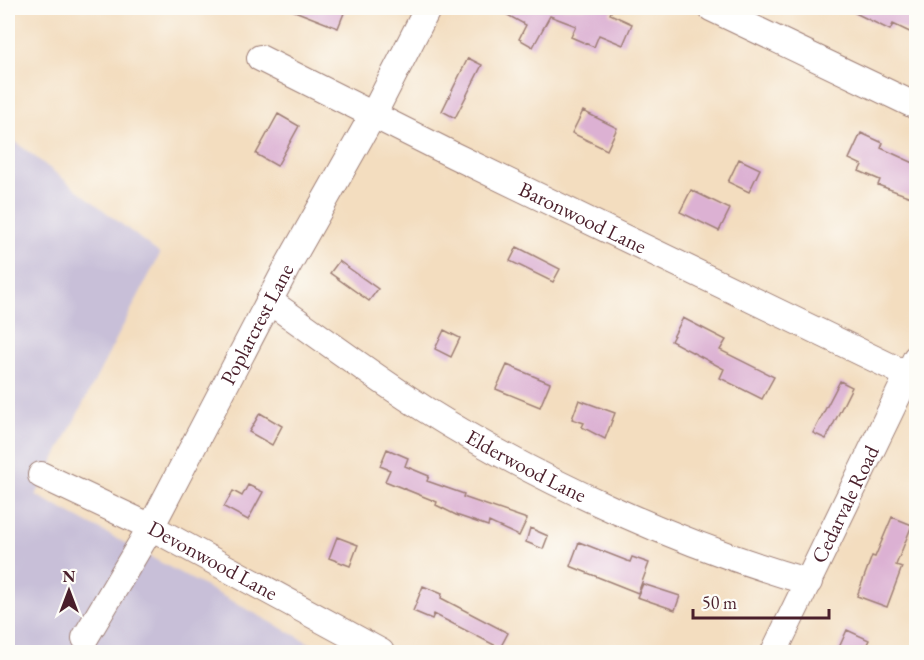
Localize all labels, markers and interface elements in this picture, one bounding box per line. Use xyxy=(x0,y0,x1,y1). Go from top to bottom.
street label: Baronwood Lane xyxy=(515,175,651,259)
street label: Poplarcrest Lane xyxy=(214,259,299,389)
street label: Elderwood Lane xyxy=(461,423,591,508)
street label: Cedarvale Road xyxy=(805,440,885,567)
street label: Devonwood Lane xyxy=(144,514,282,606)
north arrow xyxy=(39,561,99,621)
text: N xyxy=(63,566,76,587)
scale bar xyxy=(693,582,830,620)
text: 50 m xyxy=(702,591,737,614)

